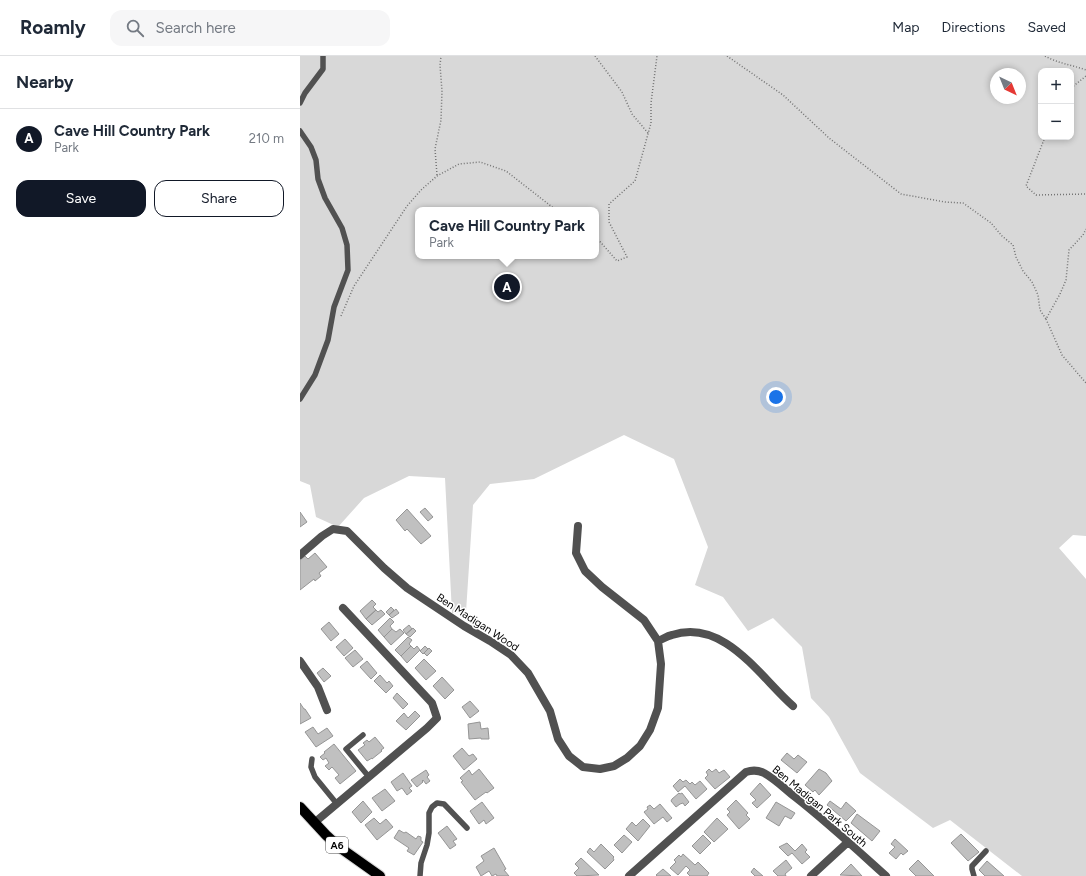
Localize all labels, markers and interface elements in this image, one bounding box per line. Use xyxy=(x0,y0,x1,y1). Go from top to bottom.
search box xyxy=(110,10,390,46)
text: Roamly xyxy=(20,16,86,39)
icon: search xyxy=(124,17,146,39)
text: Search here xyxy=(156,19,236,37)
text: Map xyxy=(892,19,920,36)
text: Directions xyxy=(942,19,1005,36)
text: Saved xyxy=(1027,19,1066,36)
north arrow xyxy=(990,68,1026,104)
map controls xyxy=(1038,68,1074,140)
button: + xyxy=(1038,68,1074,104)
text: Nearby xyxy=(16,72,74,92)
button: − xyxy=(1038,104,1074,140)
text: Cave Hill Country Park xyxy=(54,122,210,140)
text: A xyxy=(24,131,34,146)
text: 210 m xyxy=(249,131,284,146)
text: Park xyxy=(54,140,79,155)
button: Save xyxy=(16,180,146,217)
button: Share xyxy=(154,180,284,217)
popup xyxy=(415,207,599,259)
text: Cave Hill Country Park xyxy=(429,217,585,235)
text: Park xyxy=(429,235,454,250)
pin: A xyxy=(494,272,520,302)
your location xyxy=(766,387,786,407)
street label: Ben Madigan Wood xyxy=(434,591,521,654)
street label: Ben Madigan Park South xyxy=(770,763,870,850)
road number: A6 xyxy=(326,837,348,853)

